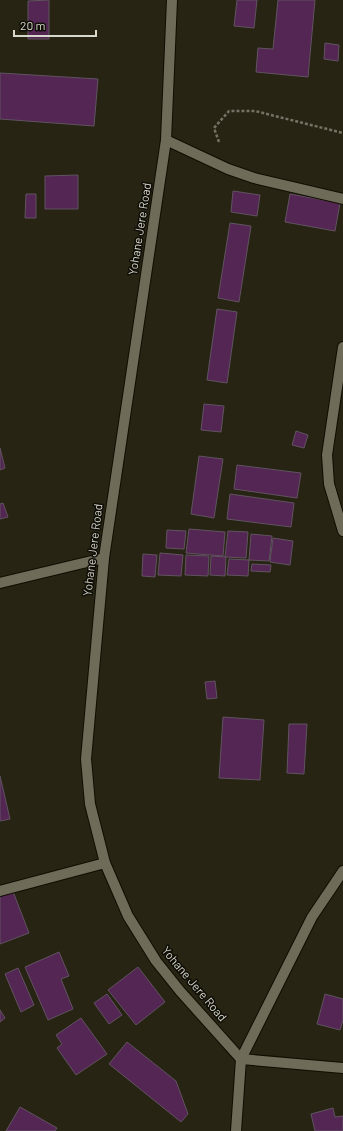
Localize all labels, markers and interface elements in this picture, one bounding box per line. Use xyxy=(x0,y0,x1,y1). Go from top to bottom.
scale bar xyxy=(14,12,96,38)
text: 20 m xyxy=(20,18,46,32)
street label: Yohane Jere Road xyxy=(125,182,153,276)
street label: Yohane Jere Road xyxy=(79,503,105,597)
street label: Yohane Jere Road xyxy=(159,943,230,1024)

